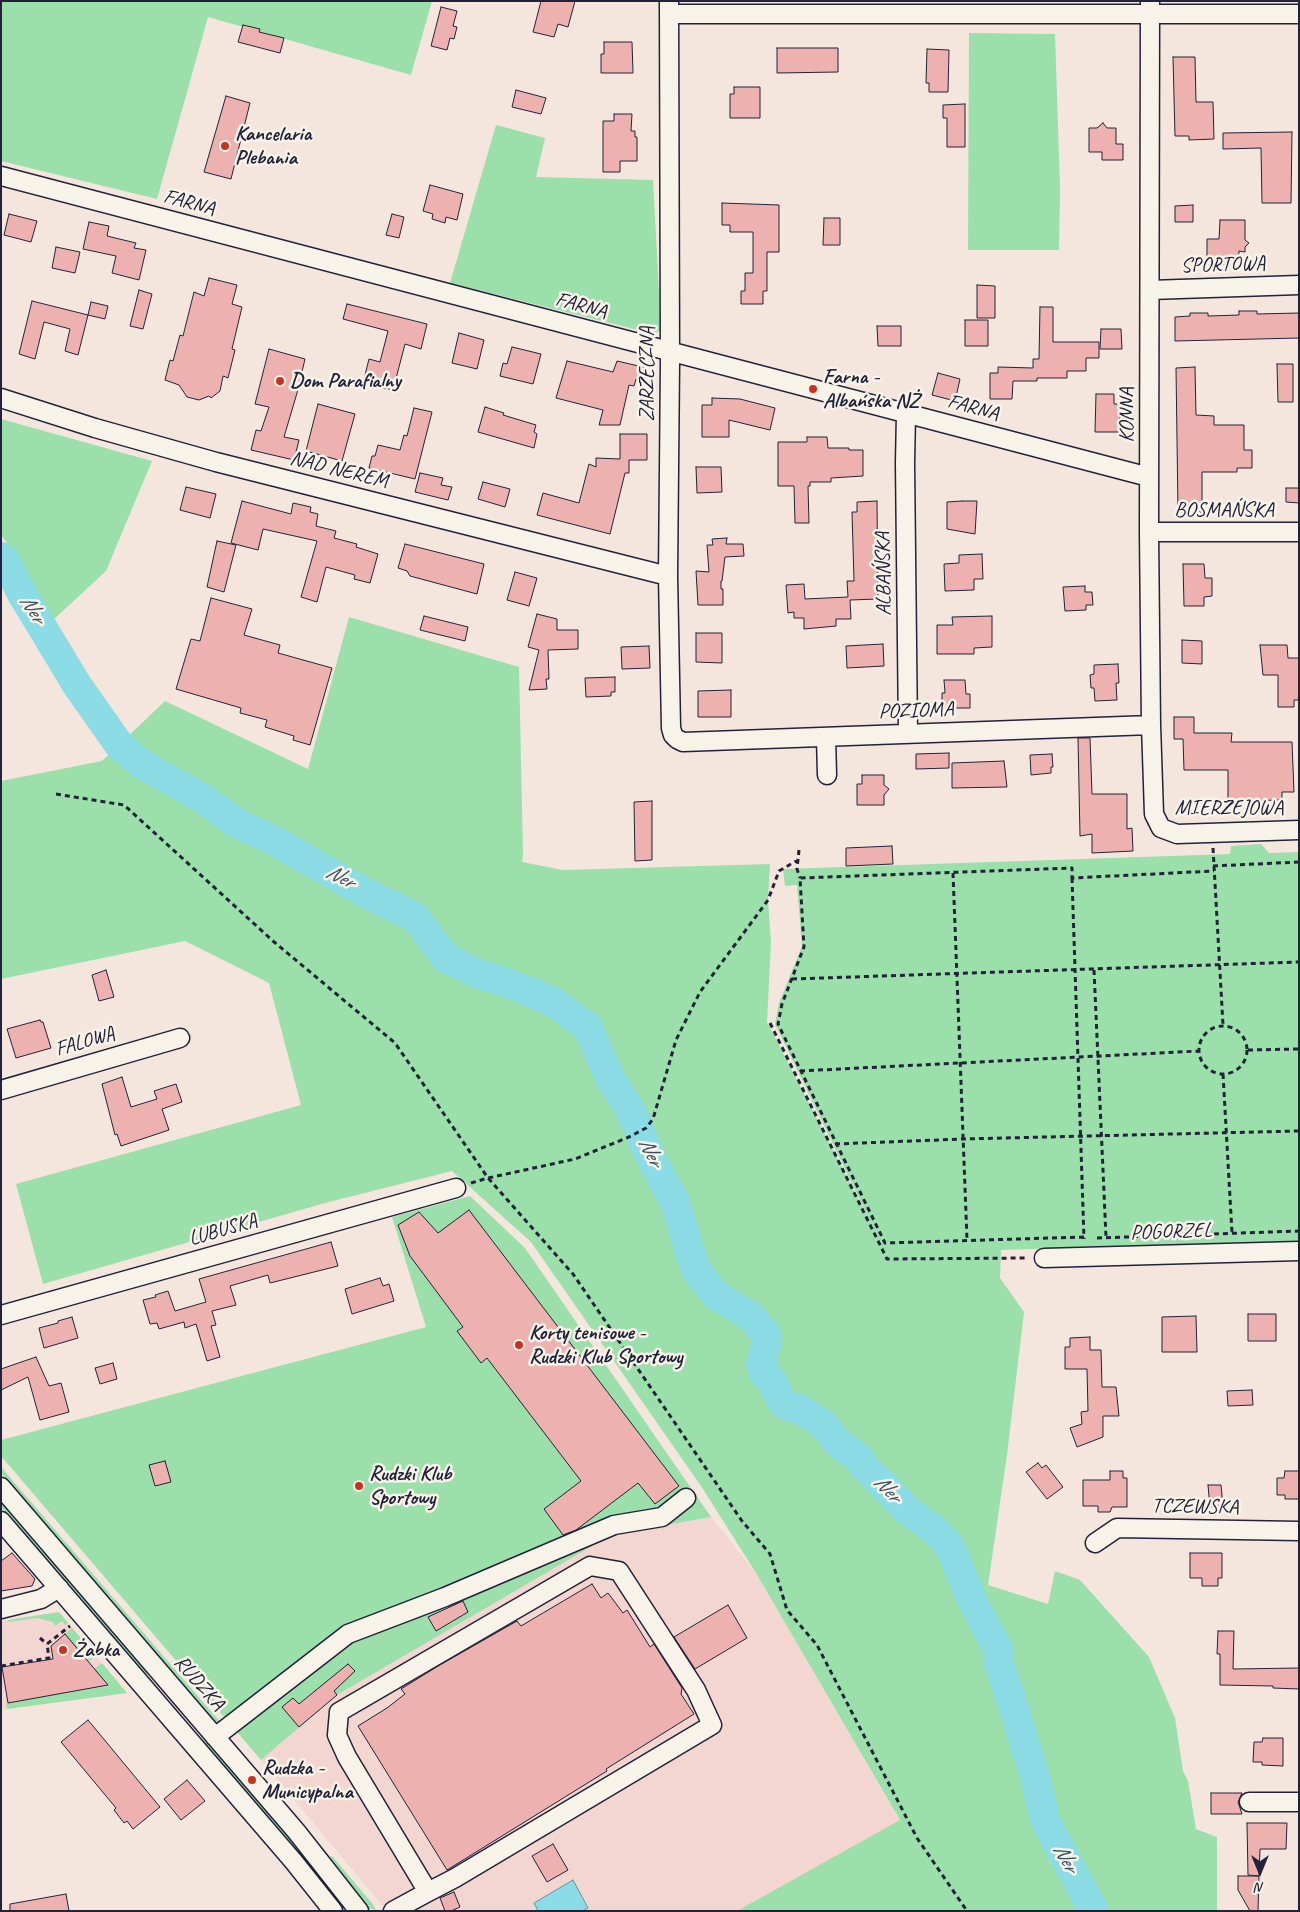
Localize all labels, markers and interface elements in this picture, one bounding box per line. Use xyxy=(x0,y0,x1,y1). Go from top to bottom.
place label: Kancelaria Plebania xyxy=(235,121,311,171)
marker: Kancelaria Plebania xyxy=(219,140,231,152)
street label: FARNA xyxy=(161,184,217,222)
street label: SPORTOWA xyxy=(1180,251,1266,279)
street label: FARNA xyxy=(553,287,609,325)
street label: ZARZECZNA xyxy=(634,326,660,422)
place label: Farna - Albańska NŻ xyxy=(823,364,919,414)
place label: Dom Parafialny xyxy=(290,368,401,394)
marker: Dom Parafialny xyxy=(274,375,286,387)
marker: Farna - Albańska NŻ xyxy=(807,383,819,395)
street label: KONNA xyxy=(1114,388,1140,442)
street label: FARNA xyxy=(945,389,1001,427)
street label: NAD NEREM xyxy=(287,446,391,494)
street label: BOSMAŃSKA xyxy=(1174,497,1274,523)
street label: ALBAŃSKA xyxy=(871,532,897,616)
water label: Ner xyxy=(13,590,51,628)
street label: POZIOMA xyxy=(878,697,954,725)
street label: MIERZEJOWA xyxy=(1175,795,1283,821)
water label: Ner xyxy=(321,859,359,895)
street label: FALOWA xyxy=(52,1022,118,1062)
water label: Ner xyxy=(632,1134,668,1170)
street label: LUBUSKA xyxy=(186,1208,260,1252)
street label: POGORZEL xyxy=(1130,1218,1212,1246)
place label: Korty tenisowe - Rudzki Klub Sportowy xyxy=(529,1320,683,1370)
marker: Korty tenisowe - Rudzki Klub Sportowy xyxy=(513,1339,525,1351)
place label: Rudzki Klub Sportowy xyxy=(369,1461,451,1511)
water label: Ner xyxy=(868,1470,906,1508)
marker: Rudzki Klub Sportowy xyxy=(353,1480,365,1492)
street label: TCZEWSKA xyxy=(1151,1494,1239,1520)
place label: Żabka xyxy=(73,1637,119,1663)
marker: Żabka xyxy=(57,1644,69,1656)
street label: RUDZKA xyxy=(168,1650,230,1716)
place label: Rudzka - Municypalna xyxy=(262,1755,353,1805)
marker: Rudzka - Municypalna xyxy=(246,1774,258,1786)
water label: Ner xyxy=(1047,1839,1083,1877)
north arrow xyxy=(1235,1847,1285,1897)
text: N xyxy=(1256,1879,1264,1896)

